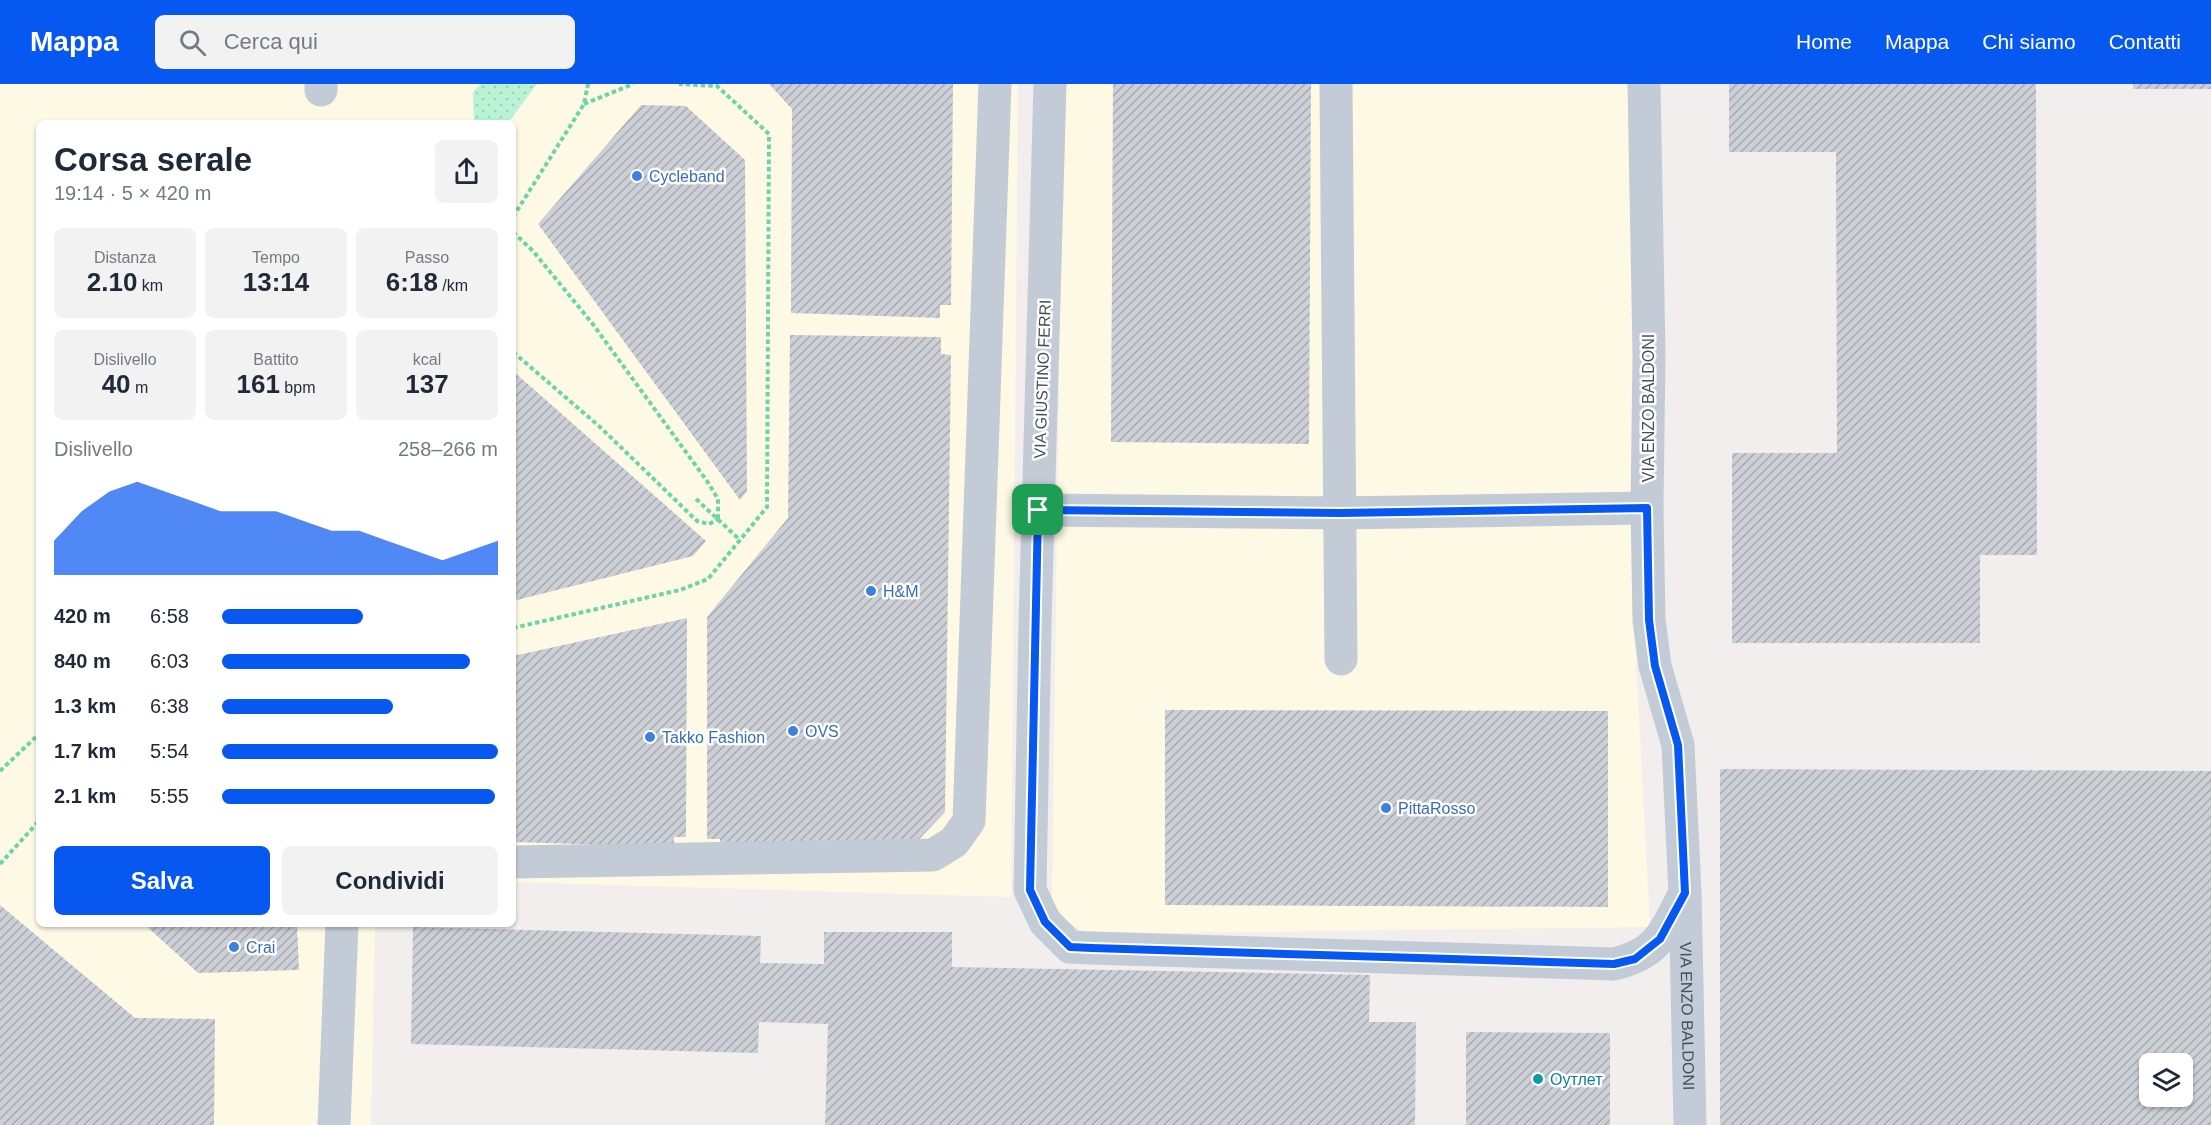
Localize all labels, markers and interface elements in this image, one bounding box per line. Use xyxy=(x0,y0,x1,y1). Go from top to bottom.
search box xyxy=(155,15,575,69)
text: Mappa xyxy=(30,26,119,57)
icon: search xyxy=(176,26,209,59)
text: Cerca qui xyxy=(224,29,318,54)
text: Home xyxy=(1796,30,1852,53)
text: Mappa xyxy=(1885,30,1949,53)
text: Chi siamo xyxy=(1982,30,2076,53)
text: Contatti xyxy=(2109,30,2181,53)
button: share xyxy=(435,140,498,203)
text: Corsa serale xyxy=(54,141,252,178)
place label: Cycleband xyxy=(649,168,725,185)
marker: Cycleband xyxy=(630,169,644,183)
text: 19:14 · 5 × 420 m xyxy=(54,182,211,204)
text: Distanza xyxy=(94,249,156,266)
text: Tempo xyxy=(252,249,300,266)
text: Passo xyxy=(405,249,449,266)
text: 2.10 xyxy=(87,267,137,297)
text: 13:14 xyxy=(243,267,309,297)
text: 6:18 xyxy=(386,267,438,297)
text: km xyxy=(137,277,163,294)
text: /km xyxy=(438,277,468,294)
street label: VIA GIUSTINO FERRI xyxy=(1031,299,1054,459)
street label: VIA ENZO BALDONI xyxy=(1640,334,1657,482)
text: Dislivello xyxy=(93,351,157,368)
text: Battito xyxy=(253,351,299,368)
text: kcal xyxy=(413,351,441,368)
text: 40 xyxy=(102,369,131,399)
text: 161 xyxy=(237,369,280,399)
text: 137 xyxy=(405,369,449,399)
text: m xyxy=(131,379,148,396)
text: bpm xyxy=(280,379,315,396)
text: Dislivello xyxy=(54,438,133,460)
text: 258–266 m xyxy=(398,438,498,460)
pin xyxy=(1012,484,1063,535)
icon: arrive xyxy=(1021,493,1054,526)
place label: H&M xyxy=(883,583,919,600)
marker: H&M xyxy=(864,584,878,598)
text: 420 m xyxy=(54,605,111,627)
text: 6:58 xyxy=(150,605,189,627)
text: 840 m xyxy=(54,650,111,672)
text: 6:03 xyxy=(150,650,189,672)
text: 1.3 km xyxy=(54,695,116,717)
text: 6:38 xyxy=(150,695,189,717)
place label: OVS xyxy=(805,723,839,740)
marker: OVS xyxy=(786,724,800,738)
place label: Takko Fashion xyxy=(662,729,765,746)
marker: Takko Fashion xyxy=(643,730,657,744)
text: 1.7 km xyxy=(54,740,116,762)
text: 5:54 xyxy=(150,740,189,762)
text: 2.1 km xyxy=(54,785,116,807)
text: 5:55 xyxy=(150,785,189,807)
place label: PittaRosso xyxy=(1398,800,1475,817)
marker: PittaRosso xyxy=(1379,801,1393,815)
button: Salva xyxy=(54,846,270,915)
button: Condividi xyxy=(282,846,498,915)
place label: Crai xyxy=(246,939,275,956)
marker: Crai xyxy=(227,940,241,954)
street label: VIA ENZO BALDONI xyxy=(1677,942,1697,1091)
map controls xyxy=(2139,1053,2193,1107)
button: layers xyxy=(2139,1053,2193,1107)
place label: Оутлет xyxy=(1550,1071,1603,1088)
marker: Оутлет xyxy=(1531,1072,1545,1086)

